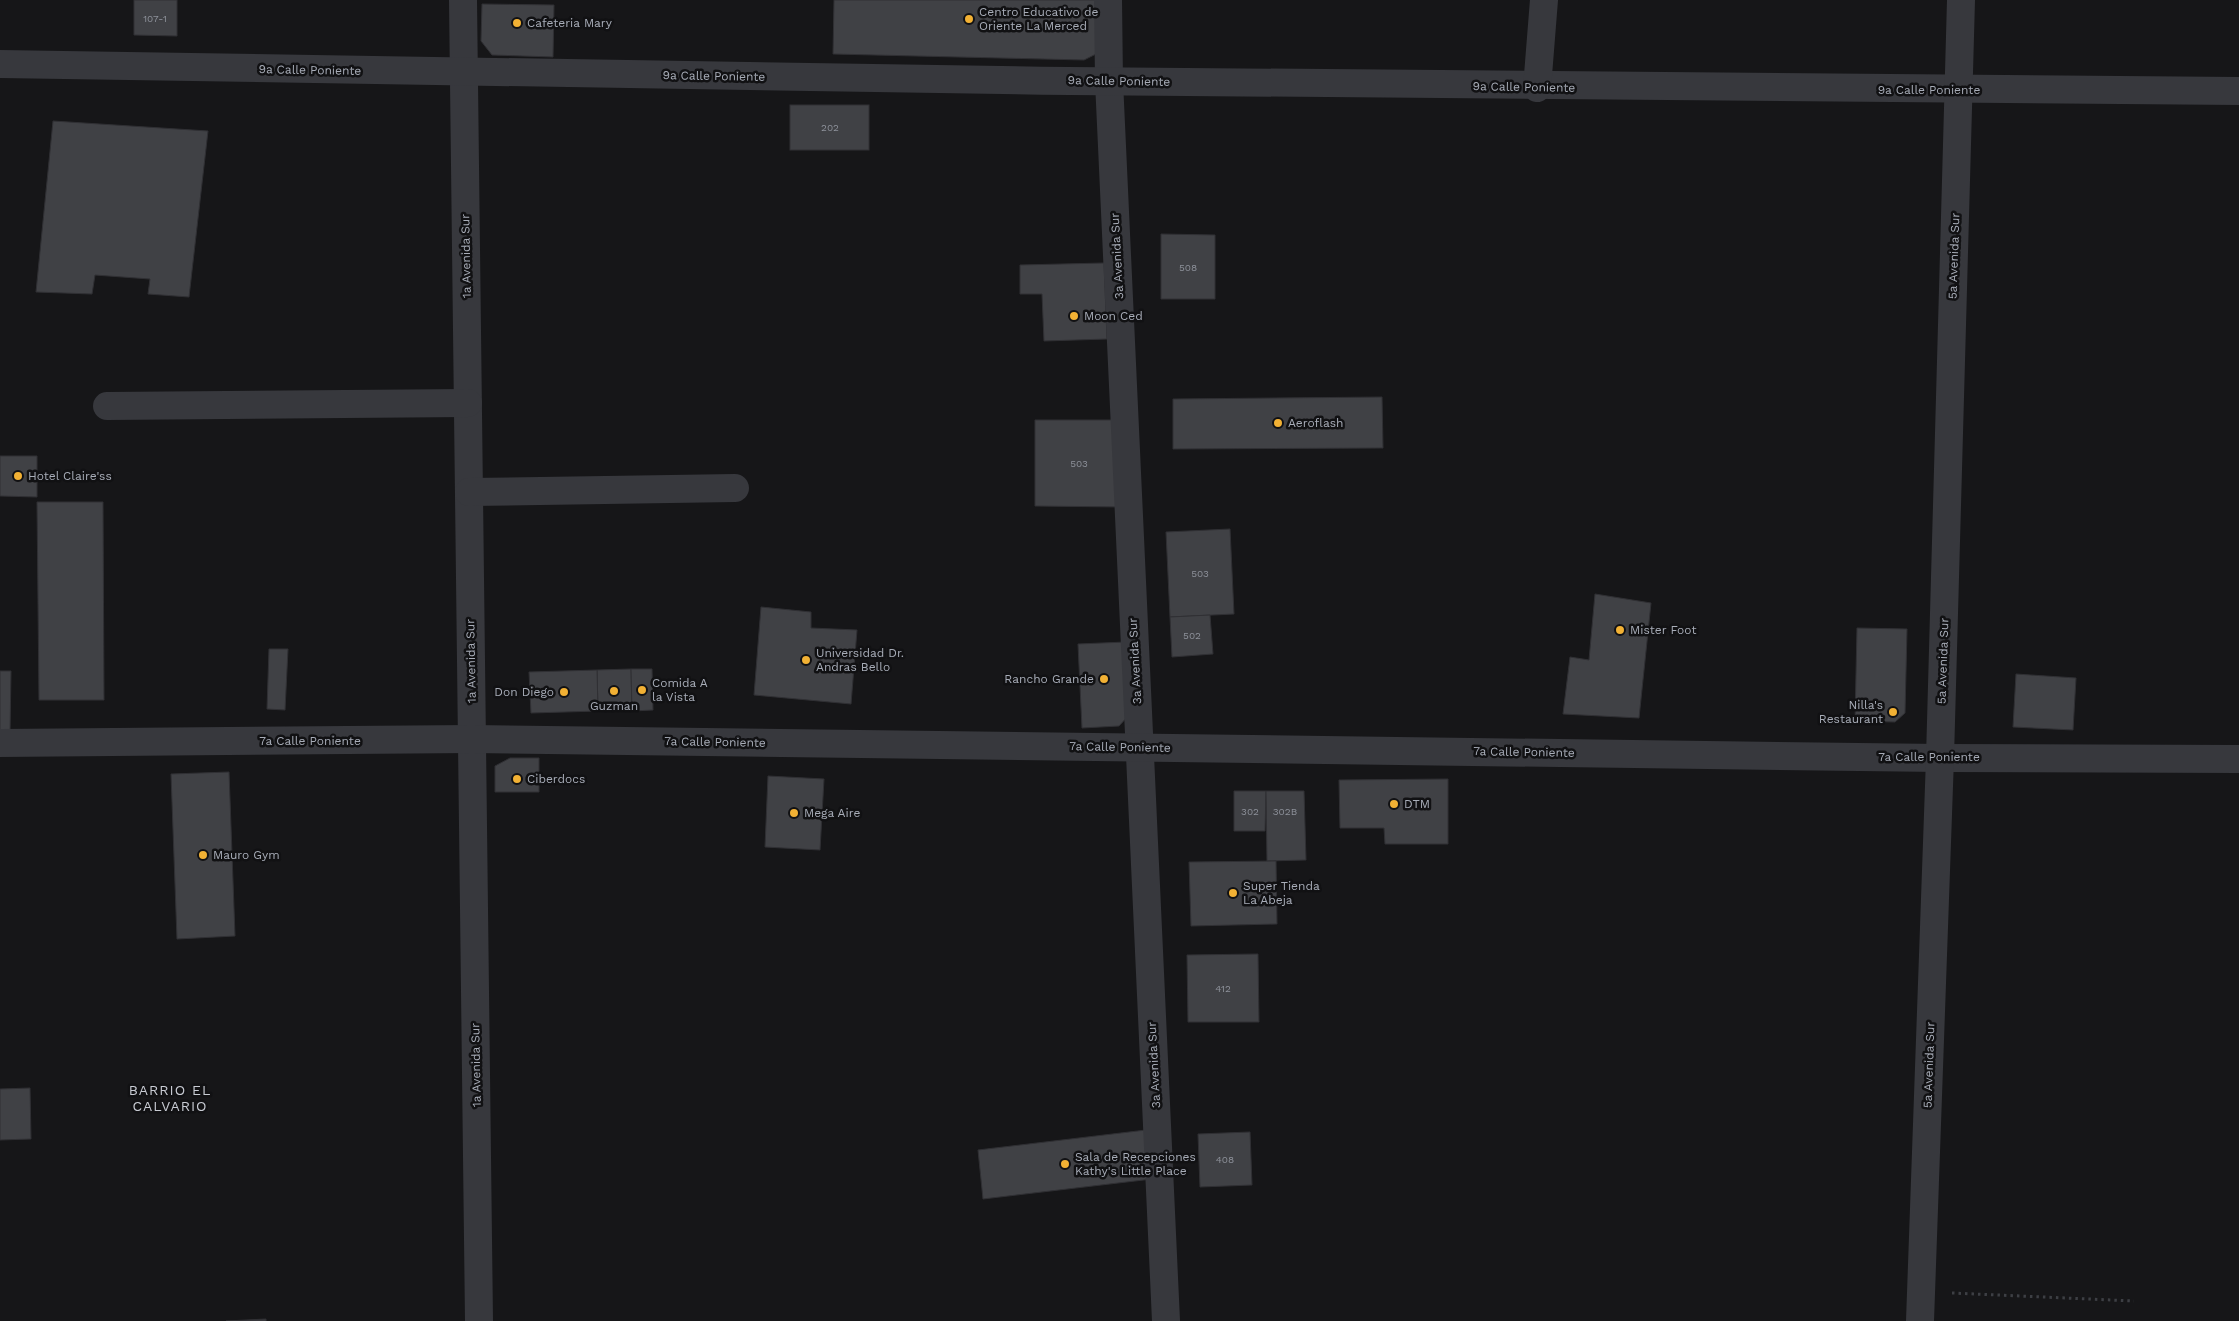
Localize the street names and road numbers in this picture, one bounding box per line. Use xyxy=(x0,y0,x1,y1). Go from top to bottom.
street label: 9a Calle Poniente xyxy=(259,62,362,78)
street label: 9a Calle Poniente xyxy=(663,68,766,84)
street label: 9a Calle Poniente xyxy=(1068,73,1171,89)
street label: 9a Calle Poniente xyxy=(1473,79,1576,95)
street label: 9a Calle Poniente xyxy=(1878,83,1980,97)
street label: 3a Avenida Sur xyxy=(1108,212,1126,300)
street label: 5a Avenida Sur xyxy=(1945,212,1963,299)
street label: 1a Avenida Sur xyxy=(458,214,474,298)
street label: 3a Avenida Sur xyxy=(1126,617,1144,705)
street label: 5a Avenida Sur xyxy=(1934,617,1952,704)
street label: 1a Avenida Sur xyxy=(463,619,479,703)
street label: 7a Calle Poniente xyxy=(259,734,361,748)
street label: 7a Calle Poniente xyxy=(664,734,766,750)
street label: 7a Calle Poniente xyxy=(1069,739,1171,755)
street label: 7a Calle Poniente xyxy=(1473,744,1575,760)
street label: 7a Calle Poniente xyxy=(1878,750,1980,764)
street label: 3a Avenida Sur xyxy=(1145,1021,1163,1109)
street label: 5a Avenida Sur xyxy=(1920,1021,1938,1108)
street label: 1a Avenida Sur xyxy=(468,1023,484,1107)

